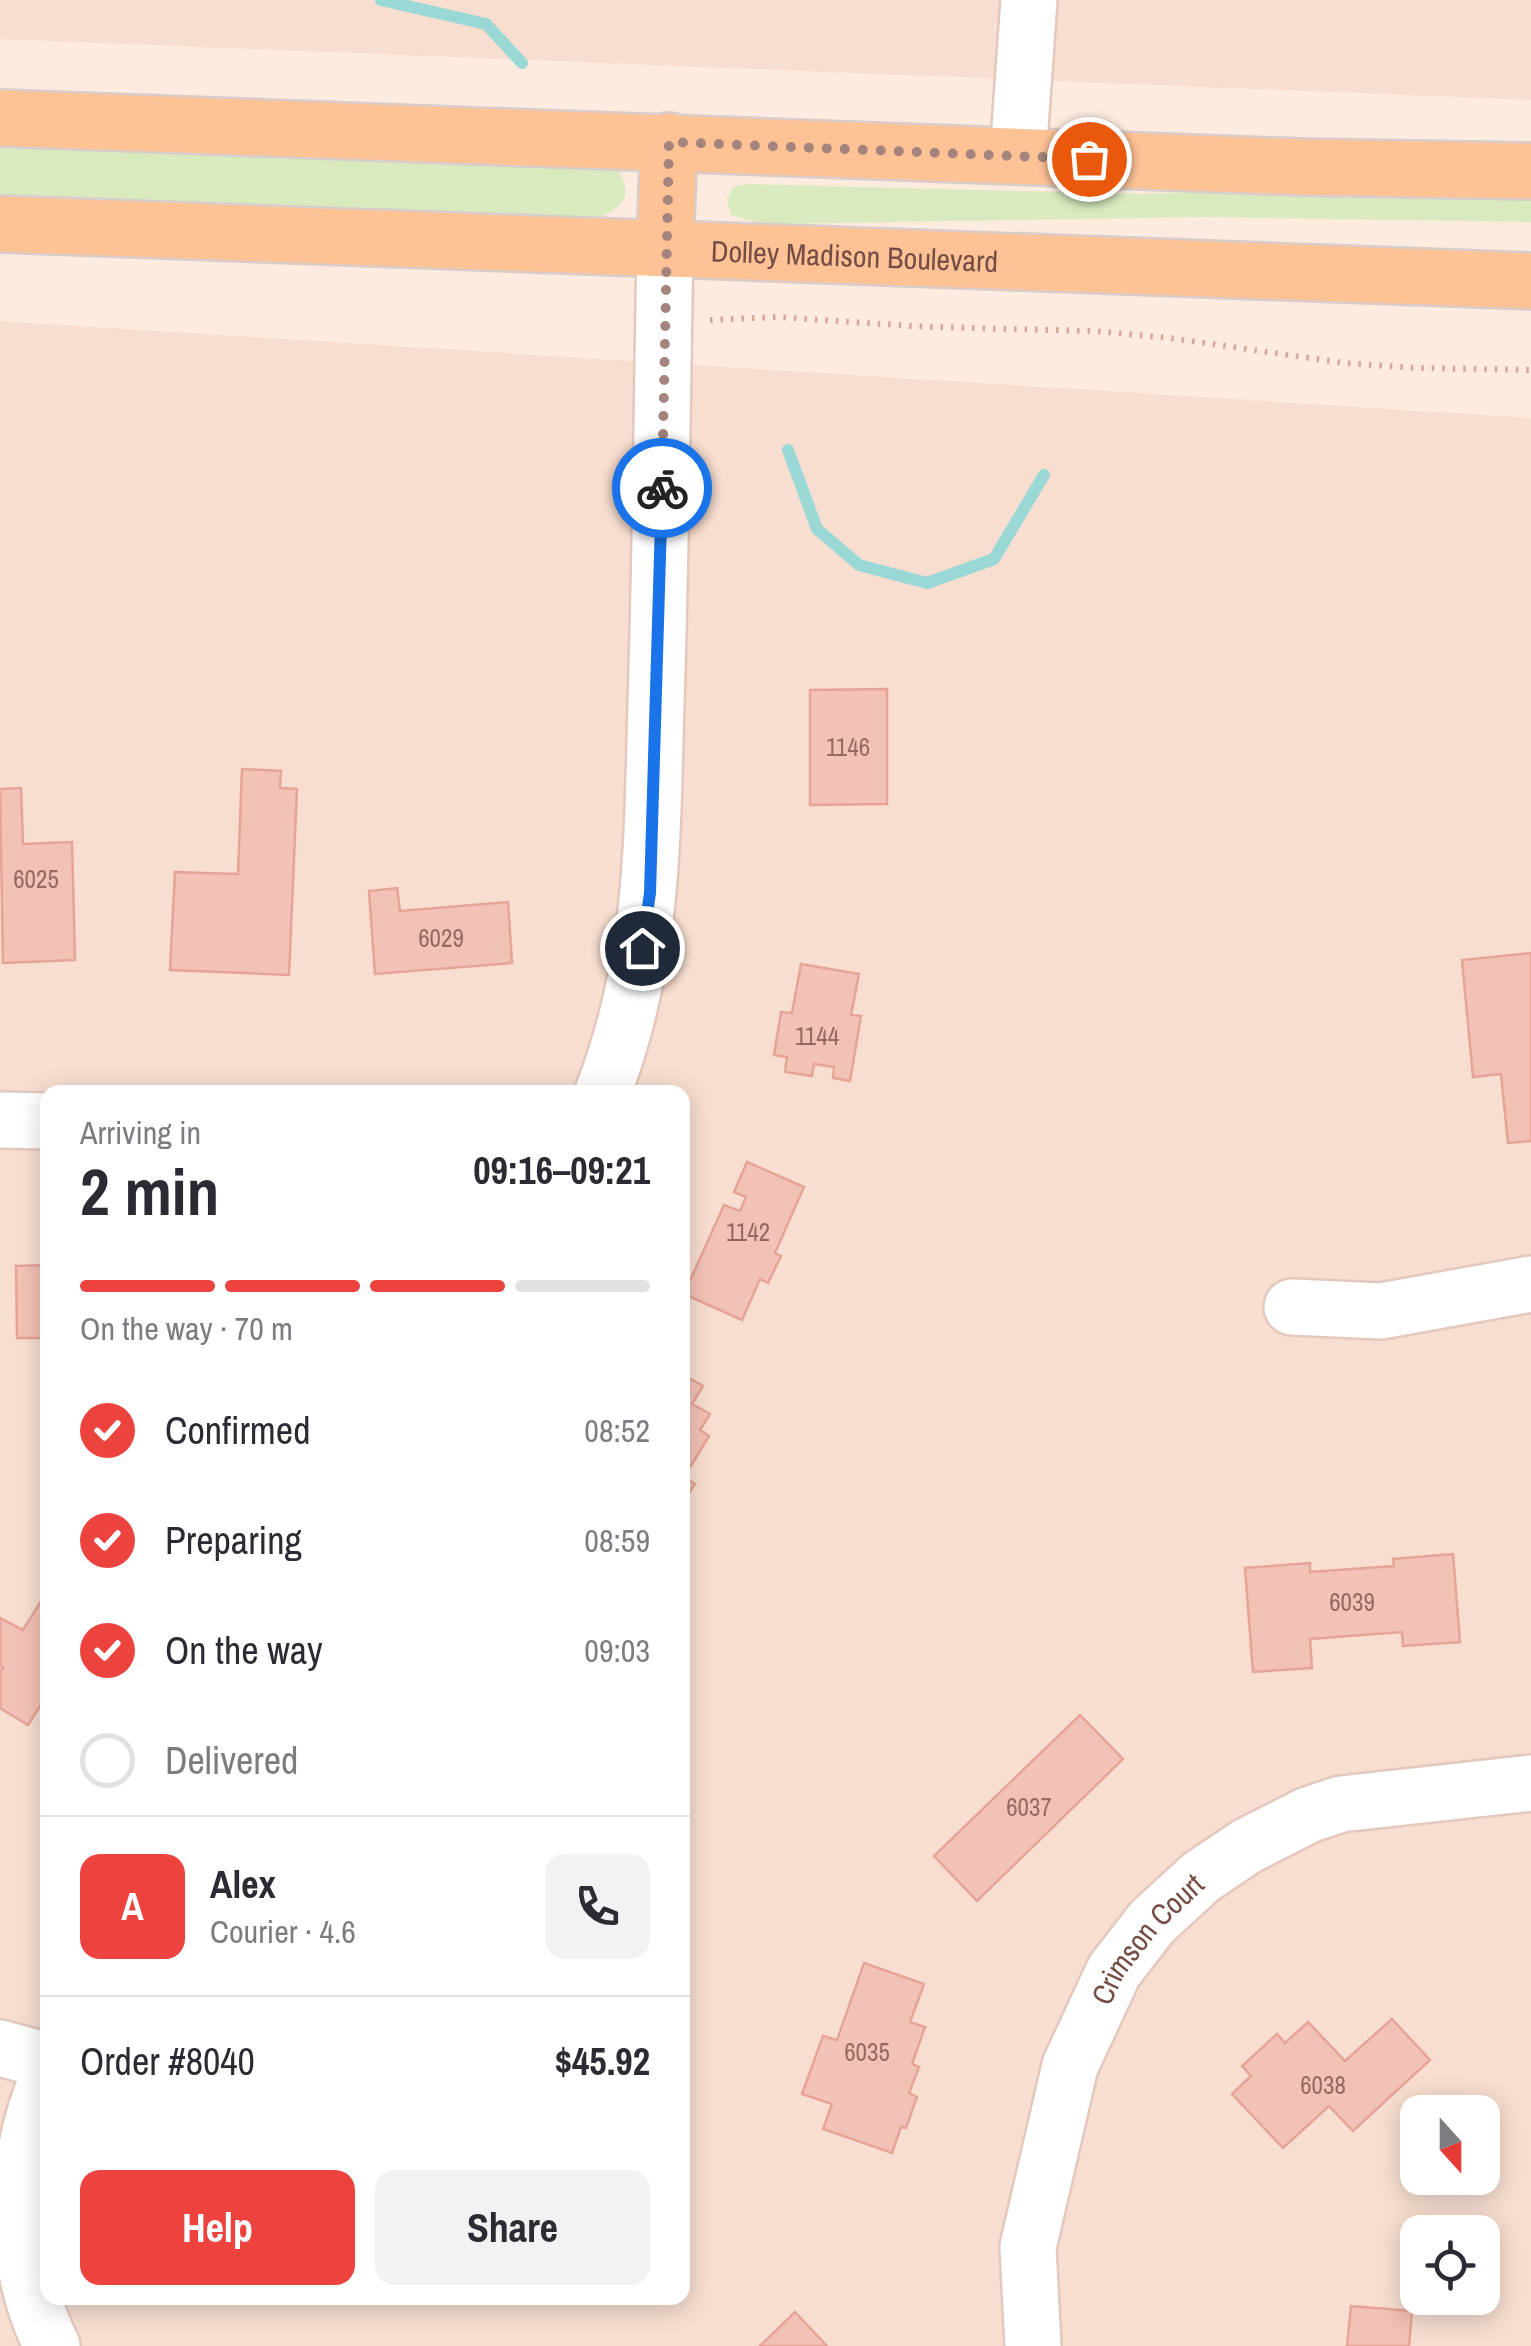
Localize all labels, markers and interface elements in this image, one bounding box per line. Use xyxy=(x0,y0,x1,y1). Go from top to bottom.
pin xyxy=(1047,117,1132,202)
icon: bag xyxy=(1062,132,1117,187)
street label: Dolley Madison Boulevard xyxy=(710,230,999,281)
courier xyxy=(612,438,712,538)
icon: bike xyxy=(635,461,690,516)
house number: 1146 xyxy=(826,730,870,764)
house number: 6025 xyxy=(13,862,59,896)
pin xyxy=(600,906,685,991)
house number: 6029 xyxy=(418,921,464,955)
icon: home xyxy=(615,921,670,976)
house number: 1144 xyxy=(795,1019,839,1053)
text: Arriving in xyxy=(80,1111,201,1154)
text: 09:16–09:21 xyxy=(473,1145,650,1196)
text: 2 min xyxy=(80,1148,219,1235)
house number: 1142 xyxy=(726,1215,770,1249)
text: On the way · 70 m xyxy=(80,1307,293,1350)
icon: check xyxy=(80,1403,135,1458)
text: Confirmed xyxy=(165,1405,310,1456)
text: 08:52 xyxy=(584,1409,650,1452)
icon: check xyxy=(80,1513,135,1568)
text: Preparing xyxy=(165,1515,302,1566)
text: 08:59 xyxy=(584,1519,650,1562)
house number: 6039 xyxy=(1329,1585,1375,1619)
icon: check xyxy=(80,1623,135,1678)
text: On the way xyxy=(165,1625,323,1676)
text: 09:03 xyxy=(584,1629,650,1672)
text: Delivered xyxy=(165,1735,298,1786)
house number: 6037 xyxy=(1006,1790,1052,1824)
button: phone xyxy=(545,1854,650,1959)
text: Alex xyxy=(210,1859,276,1910)
street label: Crimson Court xyxy=(1081,1864,1212,2011)
text: A xyxy=(121,1881,144,1932)
text: Courier · 4.6 xyxy=(210,1910,356,1953)
house number: 6035 xyxy=(844,2035,890,2069)
text: Order #8040 xyxy=(80,2036,255,2087)
text: $45.92 xyxy=(555,2036,650,2087)
house number: 6038 xyxy=(1300,2068,1346,2102)
north arrow xyxy=(1400,2095,1500,2195)
map controls xyxy=(1400,2095,1500,2315)
button: Help xyxy=(80,2170,355,2285)
button: Share xyxy=(375,2170,650,2285)
button: locate xyxy=(1400,2215,1500,2315)

